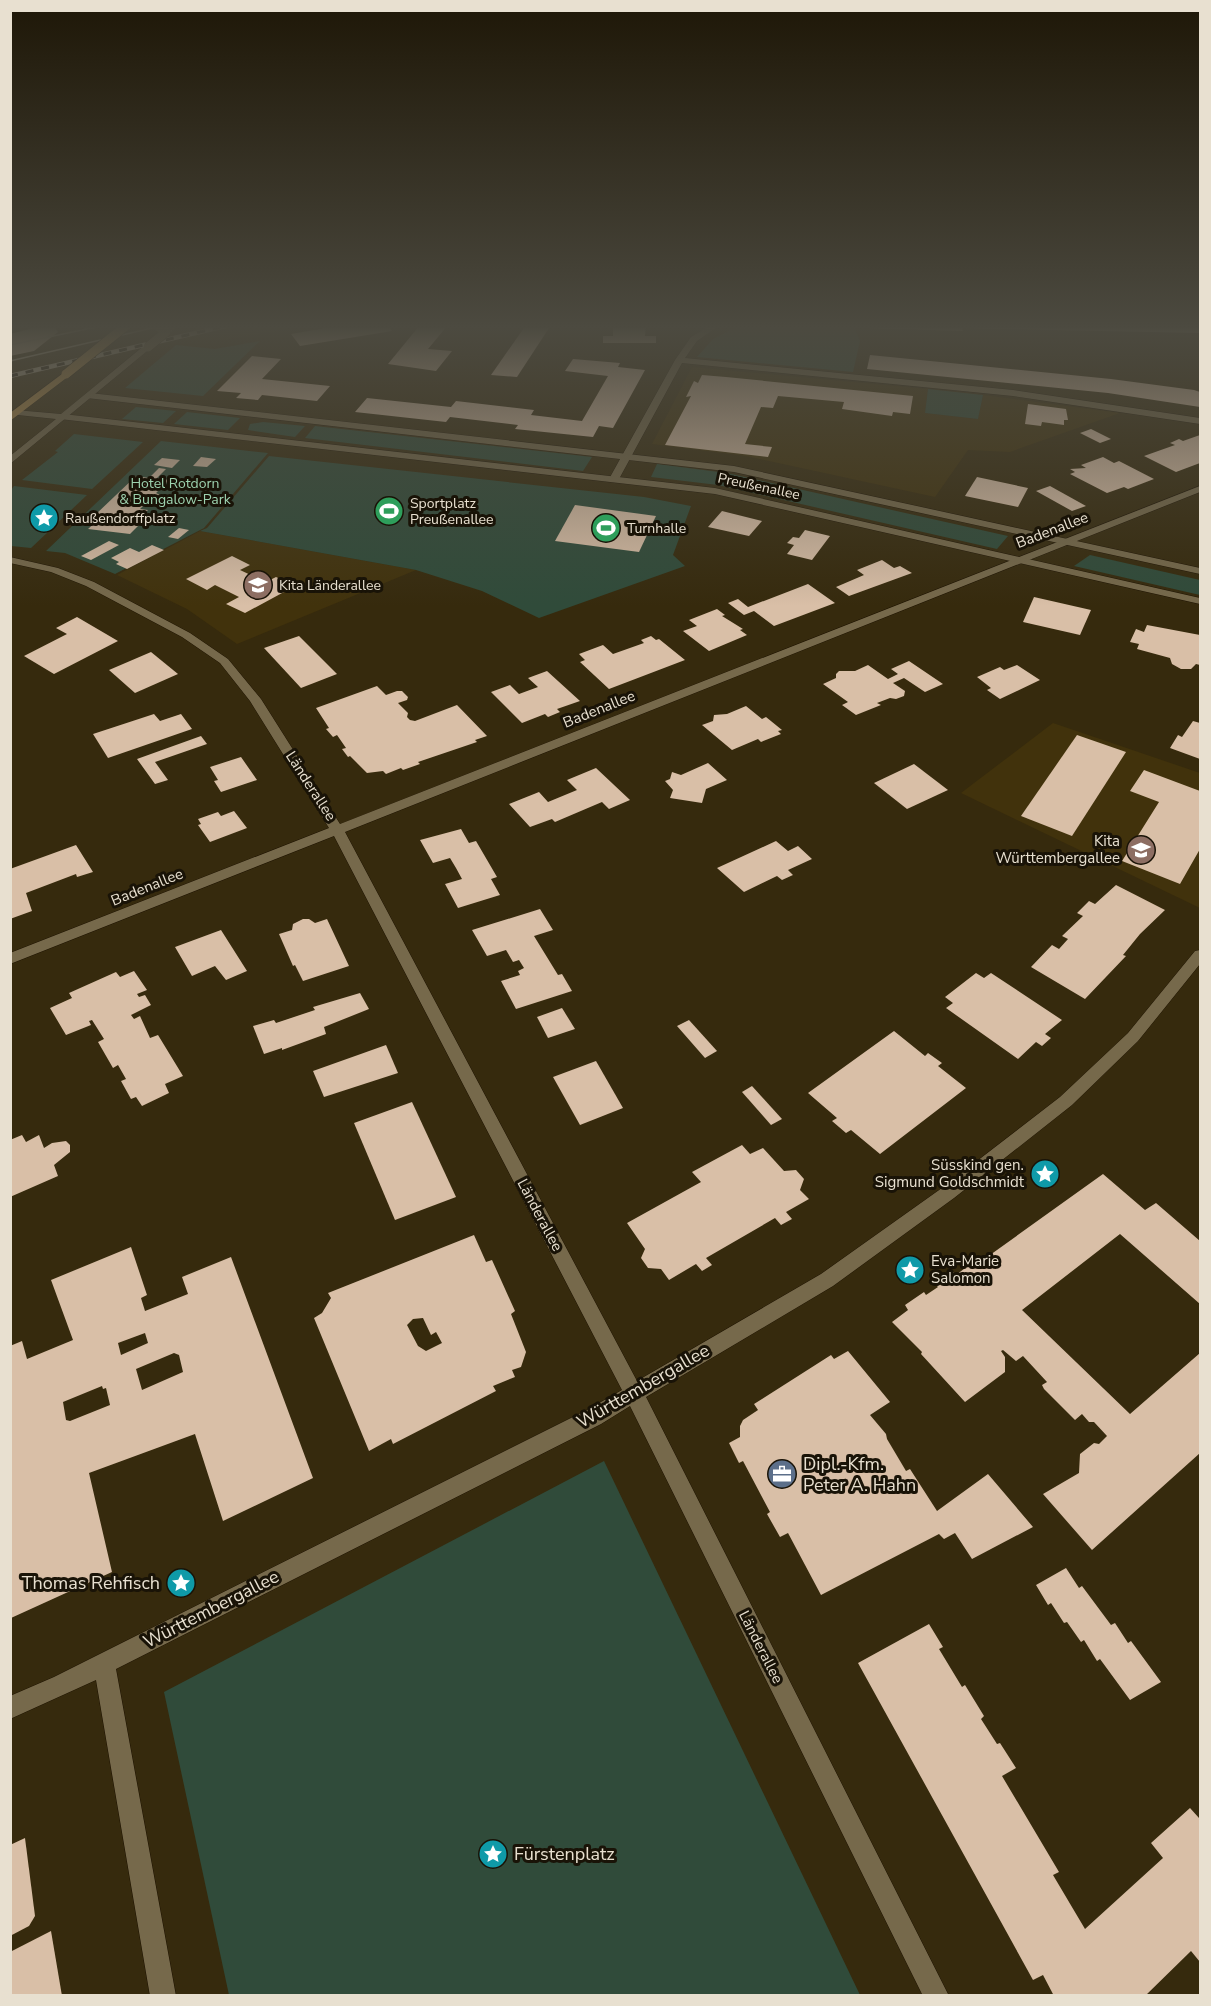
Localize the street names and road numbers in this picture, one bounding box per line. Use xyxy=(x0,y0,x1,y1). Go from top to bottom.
street label: Preußenallee xyxy=(716,469,802,504)
street label: Badenallee xyxy=(1013,507,1091,553)
street label: Badenallee xyxy=(560,685,638,733)
street label: Länderallee xyxy=(281,747,341,825)
street label: Badenallee xyxy=(108,863,186,911)
street label: Länderallee xyxy=(513,1175,567,1255)
street label: Württembergallee xyxy=(572,1338,714,1434)
street label: Württembergallee xyxy=(139,1564,283,1654)
street label: Länderallee xyxy=(734,1607,788,1687)

